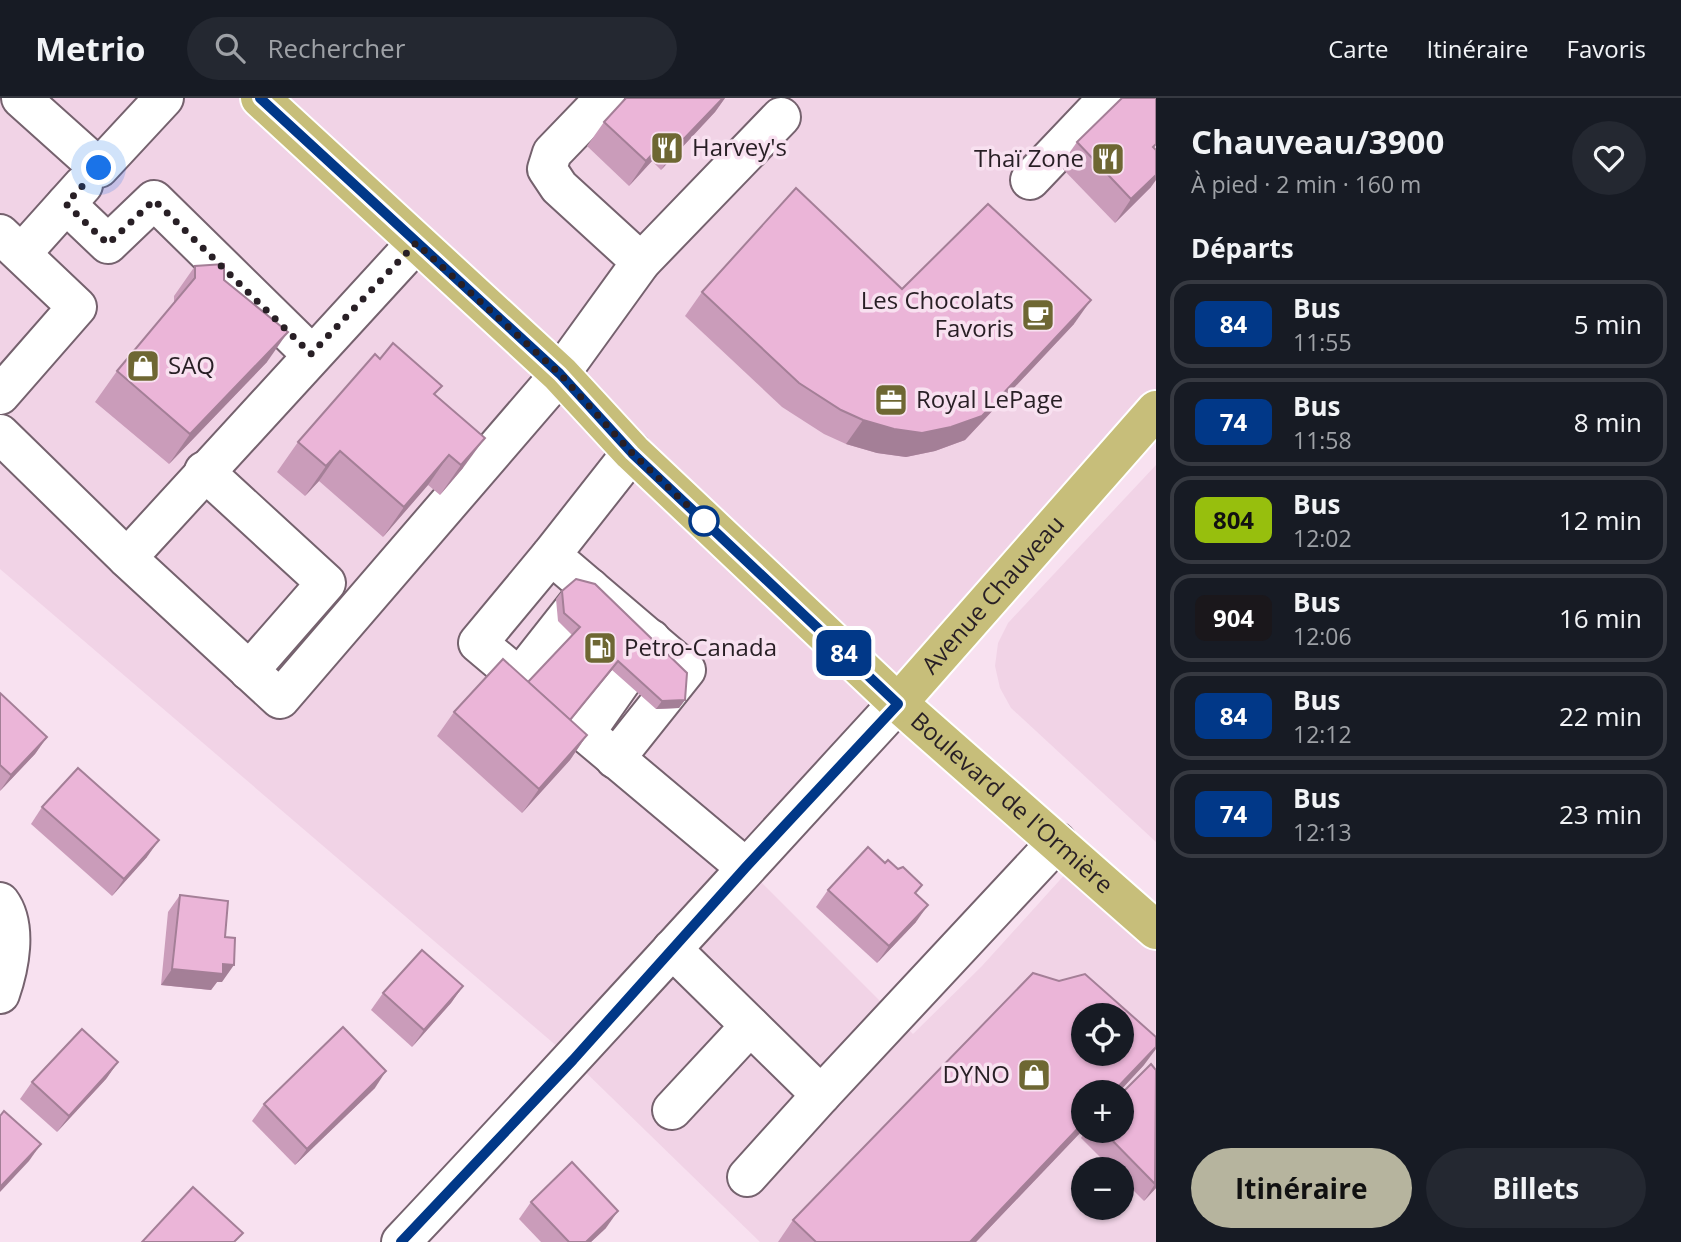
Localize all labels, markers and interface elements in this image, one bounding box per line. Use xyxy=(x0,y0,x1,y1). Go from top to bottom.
search box xyxy=(187,17,677,80)
text: Metrio xyxy=(35,26,145,71)
icon: search xyxy=(211,29,249,67)
text: Rechercher xyxy=(267,30,405,66)
text: Carte xyxy=(1328,32,1389,65)
text: Itinéraire xyxy=(1427,32,1529,65)
text: Favoris xyxy=(1567,32,1646,65)
text: Chauveau/3900 xyxy=(1191,119,1444,164)
button: heart xyxy=(1572,121,1646,195)
restaurant icon: Harvey's xyxy=(648,129,686,167)
place label: Harvey's xyxy=(692,130,787,163)
restaurant icon: Thaï Zone xyxy=(1089,140,1127,178)
place label: Thaï Zone xyxy=(974,141,1084,174)
your location xyxy=(81,150,116,185)
text: À pied · 2 min · 160 m xyxy=(1191,168,1421,200)
text: Départs xyxy=(1191,230,1294,266)
place label: Les Chocolats Favoris xyxy=(861,283,1014,344)
text: Bus xyxy=(1293,290,1340,326)
cafe icon: Les Chocolats Favoris xyxy=(1019,296,1057,334)
text: 5 min xyxy=(1574,306,1642,342)
text: 84 xyxy=(1220,307,1247,340)
text: 11:55 xyxy=(1293,326,1352,358)
shop icon: SAQ xyxy=(124,347,162,385)
place label: SAQ xyxy=(168,348,215,381)
office icon: Royal LePage xyxy=(872,381,910,419)
place label: Royal LePage xyxy=(916,382,1063,415)
text: Bus xyxy=(1293,388,1340,424)
text: 8 min xyxy=(1574,404,1642,440)
text: 74 xyxy=(1220,405,1247,438)
text: 11:58 xyxy=(1293,424,1352,456)
text: Bus xyxy=(1293,486,1340,522)
text: 12 min xyxy=(1559,502,1642,538)
text: 804 xyxy=(1213,503,1254,536)
unlabelled marker xyxy=(689,506,719,536)
street label: Avenue Chauveau xyxy=(913,507,1071,680)
text: 12:02 xyxy=(1293,522,1352,554)
text: Bus xyxy=(1293,584,1340,620)
text: 16 min xyxy=(1559,600,1642,636)
text: 904 xyxy=(1213,601,1254,634)
text: 12:06 xyxy=(1293,620,1352,652)
fuel station icon: Petro-Canada xyxy=(581,629,619,667)
place label: Petro-Canada xyxy=(624,630,777,663)
line badge: 84 xyxy=(812,630,876,676)
text: 84 xyxy=(830,636,858,669)
text: Bus xyxy=(1293,682,1340,718)
text: 22 min xyxy=(1559,698,1642,734)
text: 84 xyxy=(1220,699,1247,732)
street label: Boulevard de l'Ormière xyxy=(904,704,1121,900)
text: 12:12 xyxy=(1293,718,1352,750)
text: Bus xyxy=(1293,780,1340,816)
text: 23 min xyxy=(1559,796,1642,832)
text: 74 xyxy=(1220,797,1247,830)
text: 12:13 xyxy=(1293,816,1352,848)
map controls xyxy=(1071,1003,1134,1220)
button: locate xyxy=(1071,1003,1134,1066)
shop icon: DYNO xyxy=(1015,1056,1053,1094)
place label: DYNO xyxy=(942,1057,1010,1090)
button: + xyxy=(1071,1080,1134,1143)
button: Itinéraire xyxy=(1191,1148,1412,1228)
button: Billets xyxy=(1426,1148,1646,1228)
button: − xyxy=(1071,1157,1134,1220)

